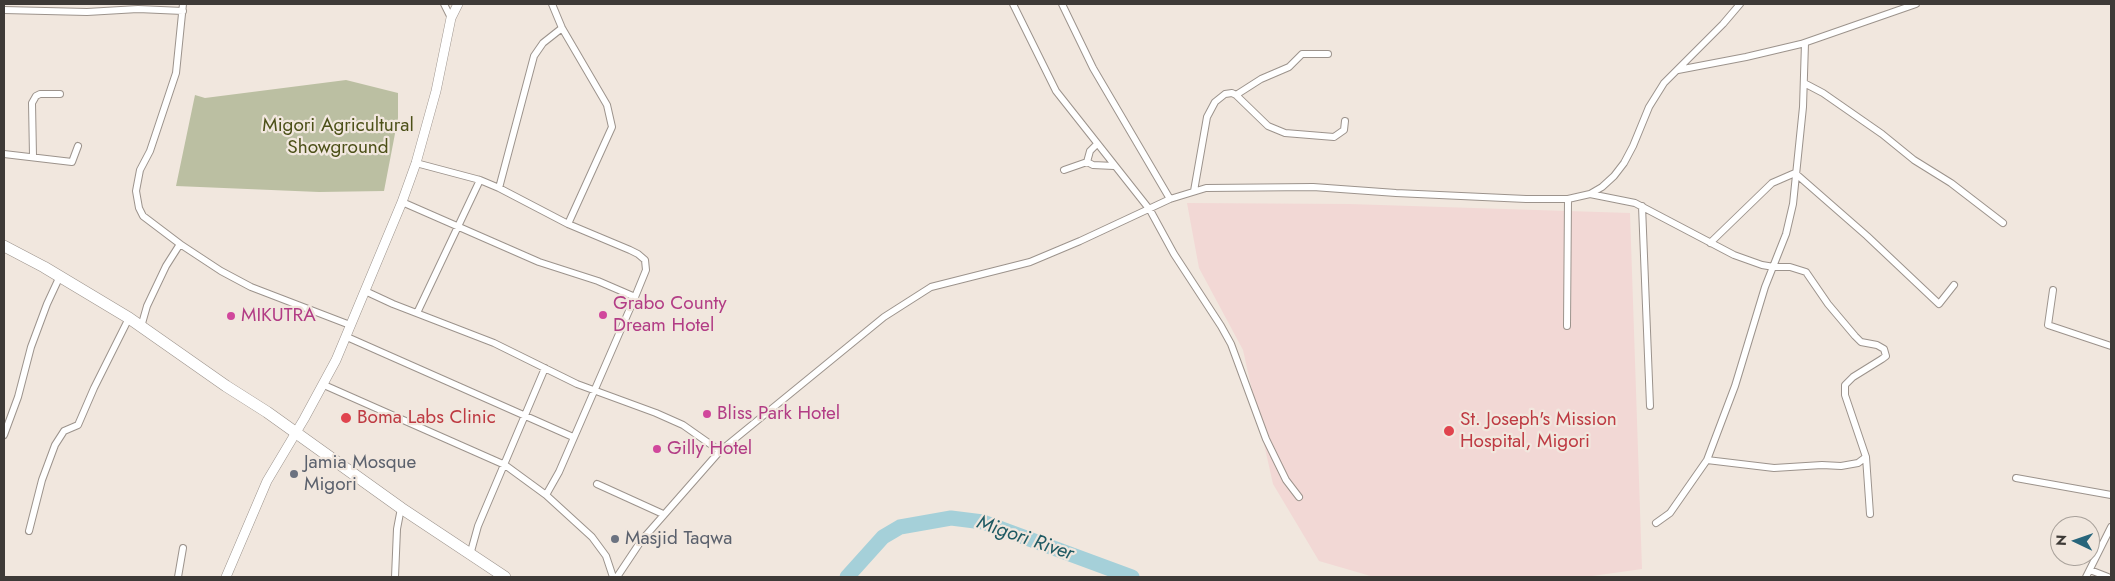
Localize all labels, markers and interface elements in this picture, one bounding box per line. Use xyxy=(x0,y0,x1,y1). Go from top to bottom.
park label: Migori Agricultural Showground xyxy=(262,115,414,159)
place label: Grabo County Dream Hotel xyxy=(613,293,727,337)
place label: MIKUTRA xyxy=(241,305,316,327)
marker: Grabo County Dream Hotel xyxy=(597,309,609,321)
marker: MIKUTRA xyxy=(225,310,237,322)
place label: Bliss Park Hotel xyxy=(717,403,840,425)
place label: Boma Labs Clinic xyxy=(357,407,496,429)
marker: Bliss Park Hotel xyxy=(701,408,713,420)
place label: St. Joseph's Mission Hospital, Migori xyxy=(1460,409,1617,453)
marker: Boma Labs Clinic xyxy=(339,411,353,425)
marker: St. Joseph's Mission Hospital, Migori xyxy=(1442,424,1456,438)
place label: Gilly Hotel xyxy=(667,438,752,460)
marker: Gilly Hotel xyxy=(651,443,663,455)
place label: Jamia Mosque Migori xyxy=(304,452,416,496)
marker: Jamia Mosque Migori xyxy=(288,468,300,480)
water label: Migori River xyxy=(973,511,1077,567)
north arrow xyxy=(2050,516,2100,566)
place label: Masjid Taqwa xyxy=(625,528,732,550)
marker: Masjid Taqwa xyxy=(609,533,621,545)
text: N xyxy=(2051,534,2071,546)

